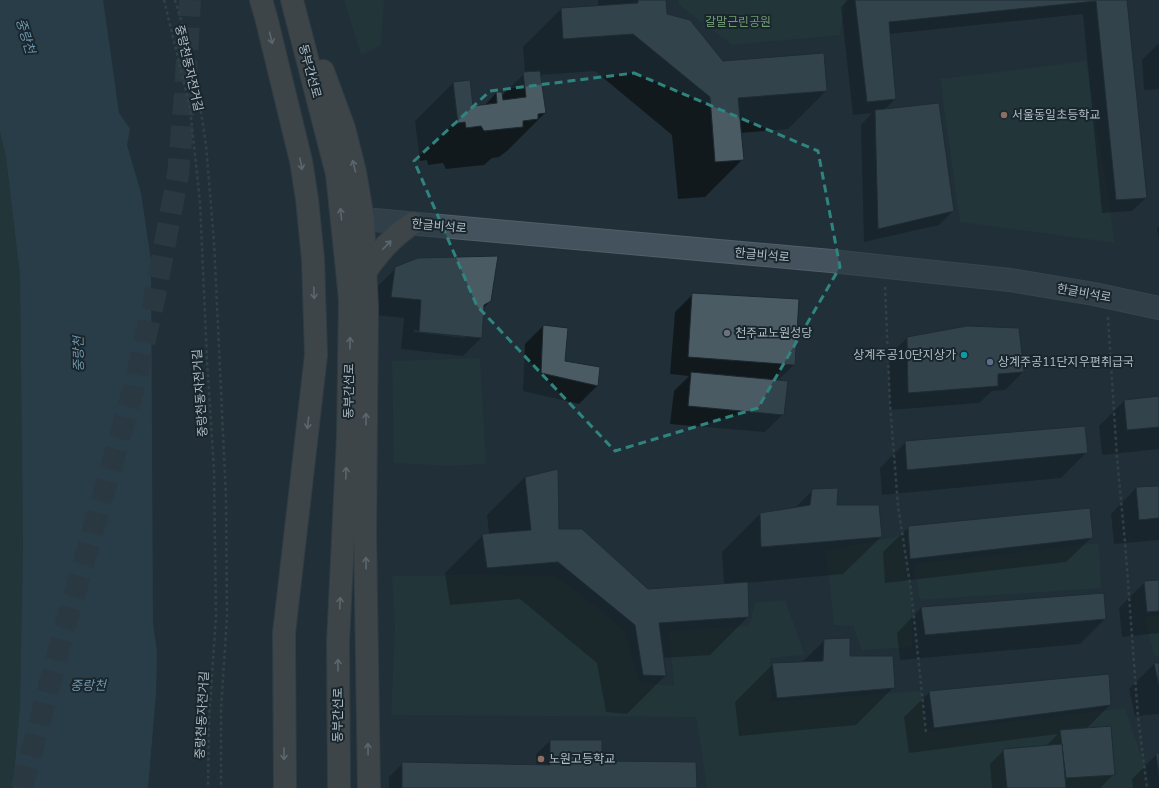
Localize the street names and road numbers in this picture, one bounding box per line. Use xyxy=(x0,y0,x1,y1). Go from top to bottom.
street label: 중랑천동자전거길 xyxy=(171,23,207,113)
street label: 동부간선로 xyxy=(295,42,325,100)
street label: 한글비석로 xyxy=(411,216,467,236)
street label: 한글비석로 xyxy=(734,245,790,265)
street label: 한글비석로 xyxy=(1055,280,1113,306)
street label: 중랑천동자전거길 xyxy=(189,348,211,438)
street label: 동부간선로 xyxy=(341,363,357,419)
street label: 중랑천동자전거길 xyxy=(192,670,212,760)
street label: 동부간선로 xyxy=(330,687,346,743)

